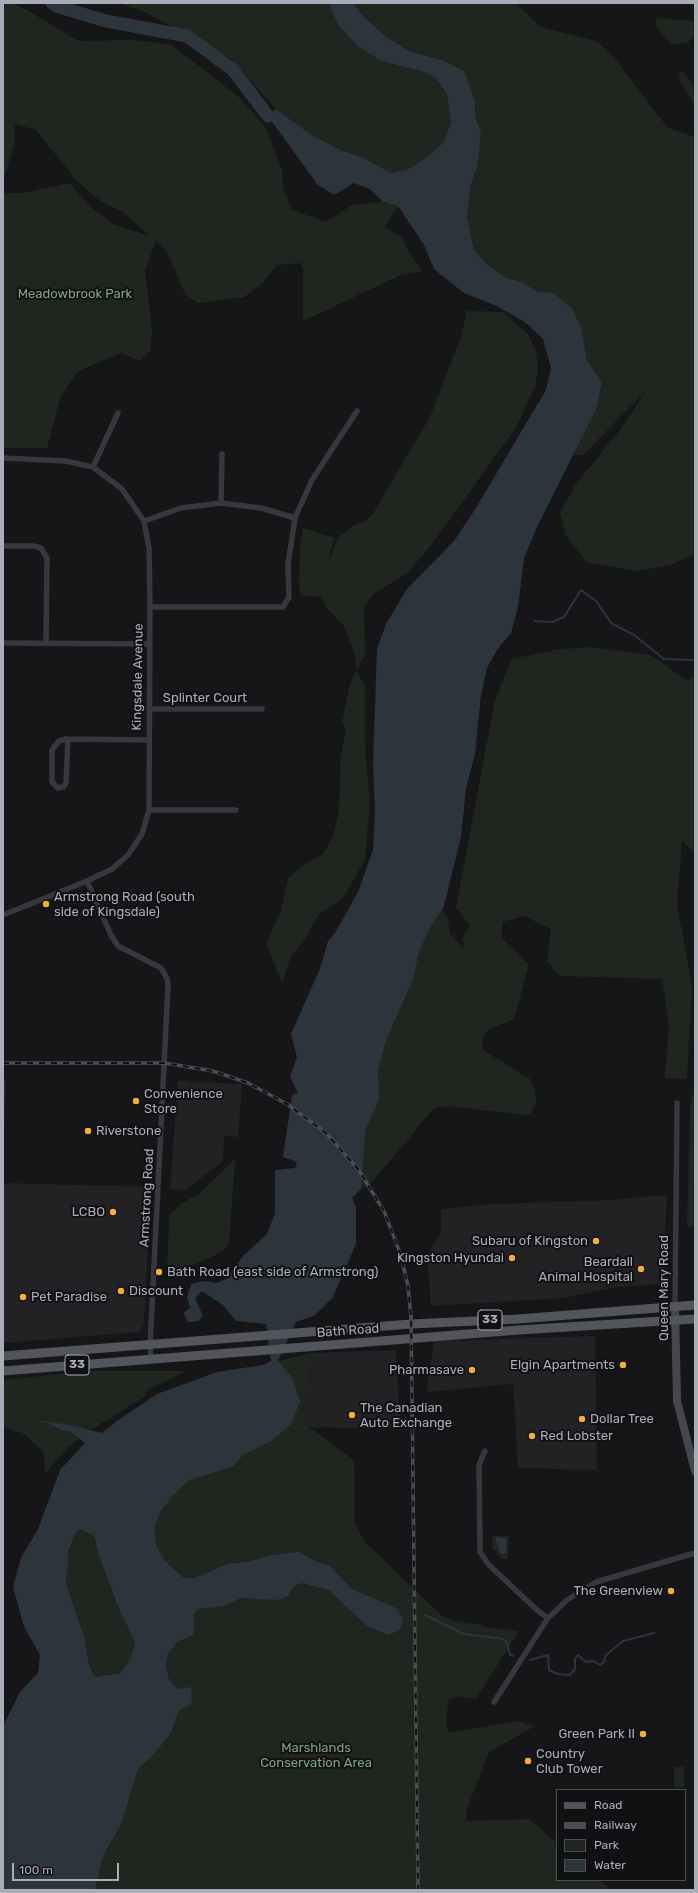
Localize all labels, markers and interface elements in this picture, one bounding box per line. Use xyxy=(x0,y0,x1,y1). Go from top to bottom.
park label: Meadowbrook Park xyxy=(18,286,132,302)
street label: Kingsdale Avenue xyxy=(129,623,147,731)
street label: Splinter Court xyxy=(163,690,247,706)
place label: Armstrong Road (south side of Kingsdale) xyxy=(54,889,195,920)
marker: Armstrong Road (south side of Kingsdale) xyxy=(41,899,51,909)
place label: Convenience Store xyxy=(144,1086,223,1117)
marker: Convenience Store xyxy=(131,1096,141,1106)
place label: Riverstone xyxy=(96,1123,161,1139)
marker: Riverstone xyxy=(83,1126,93,1136)
street label: Armstrong Road xyxy=(137,1148,157,1248)
place label: LCBO xyxy=(72,1204,105,1220)
marker: LCBO xyxy=(108,1207,118,1217)
place label: Subaru of Kingston xyxy=(472,1233,588,1249)
street label: Queen Mary Road xyxy=(656,1235,672,1341)
marker: Subaru of Kingston xyxy=(591,1236,601,1246)
place label: Kingston Hyundai xyxy=(397,1250,504,1266)
marker: Kingston Hyundai xyxy=(507,1253,517,1263)
place label: Beardall Animal Hospital xyxy=(539,1254,633,1285)
place label: Bath Road (east side of Armstrong) xyxy=(167,1264,378,1280)
marker: Beardall Animal Hospital xyxy=(636,1264,646,1274)
marker: Bath Road (east side of Armstrong) xyxy=(154,1267,164,1277)
place label: Discount xyxy=(129,1283,183,1299)
marker: Discount xyxy=(116,1286,126,1296)
place label: Pet Paradise xyxy=(31,1289,107,1305)
marker: Pet Paradise xyxy=(18,1292,28,1302)
road number: 33 xyxy=(478,1310,502,1330)
street label: Bath Road xyxy=(316,1321,380,1341)
road number: 33 xyxy=(65,1355,89,1375)
place label: Elgin Apartments xyxy=(510,1357,615,1373)
marker: Elgin Apartments xyxy=(618,1360,628,1370)
place label: Pharmasave xyxy=(389,1362,464,1378)
marker: Pharmasave xyxy=(467,1365,477,1375)
place label: The Canadian Auto Exchange xyxy=(360,1400,452,1431)
marker: The Canadian Auto Exchange xyxy=(347,1410,357,1420)
place label: Dollar Tree xyxy=(590,1411,654,1427)
marker: Dollar Tree xyxy=(577,1414,587,1424)
place label: Red Lobster xyxy=(540,1428,613,1444)
marker: Red Lobster xyxy=(527,1431,537,1441)
place label: The Greenview xyxy=(574,1583,663,1599)
marker: The Greenview xyxy=(666,1586,676,1596)
place label: Green Park II xyxy=(558,1726,635,1742)
marker: Green Park II xyxy=(638,1729,648,1739)
park label: Marshlands Conservation Area xyxy=(260,1740,372,1771)
place label: Country Club Tower xyxy=(536,1746,603,1777)
marker: Country Club Tower xyxy=(523,1756,533,1766)
legend xyxy=(556,1789,686,1881)
text: Road xyxy=(594,1798,622,1812)
text: Railway xyxy=(594,1818,637,1832)
text: Park xyxy=(594,1838,619,1852)
scale bar xyxy=(14,1855,121,1881)
text: Water xyxy=(594,1858,626,1872)
text: 100 m xyxy=(19,1863,53,1877)

